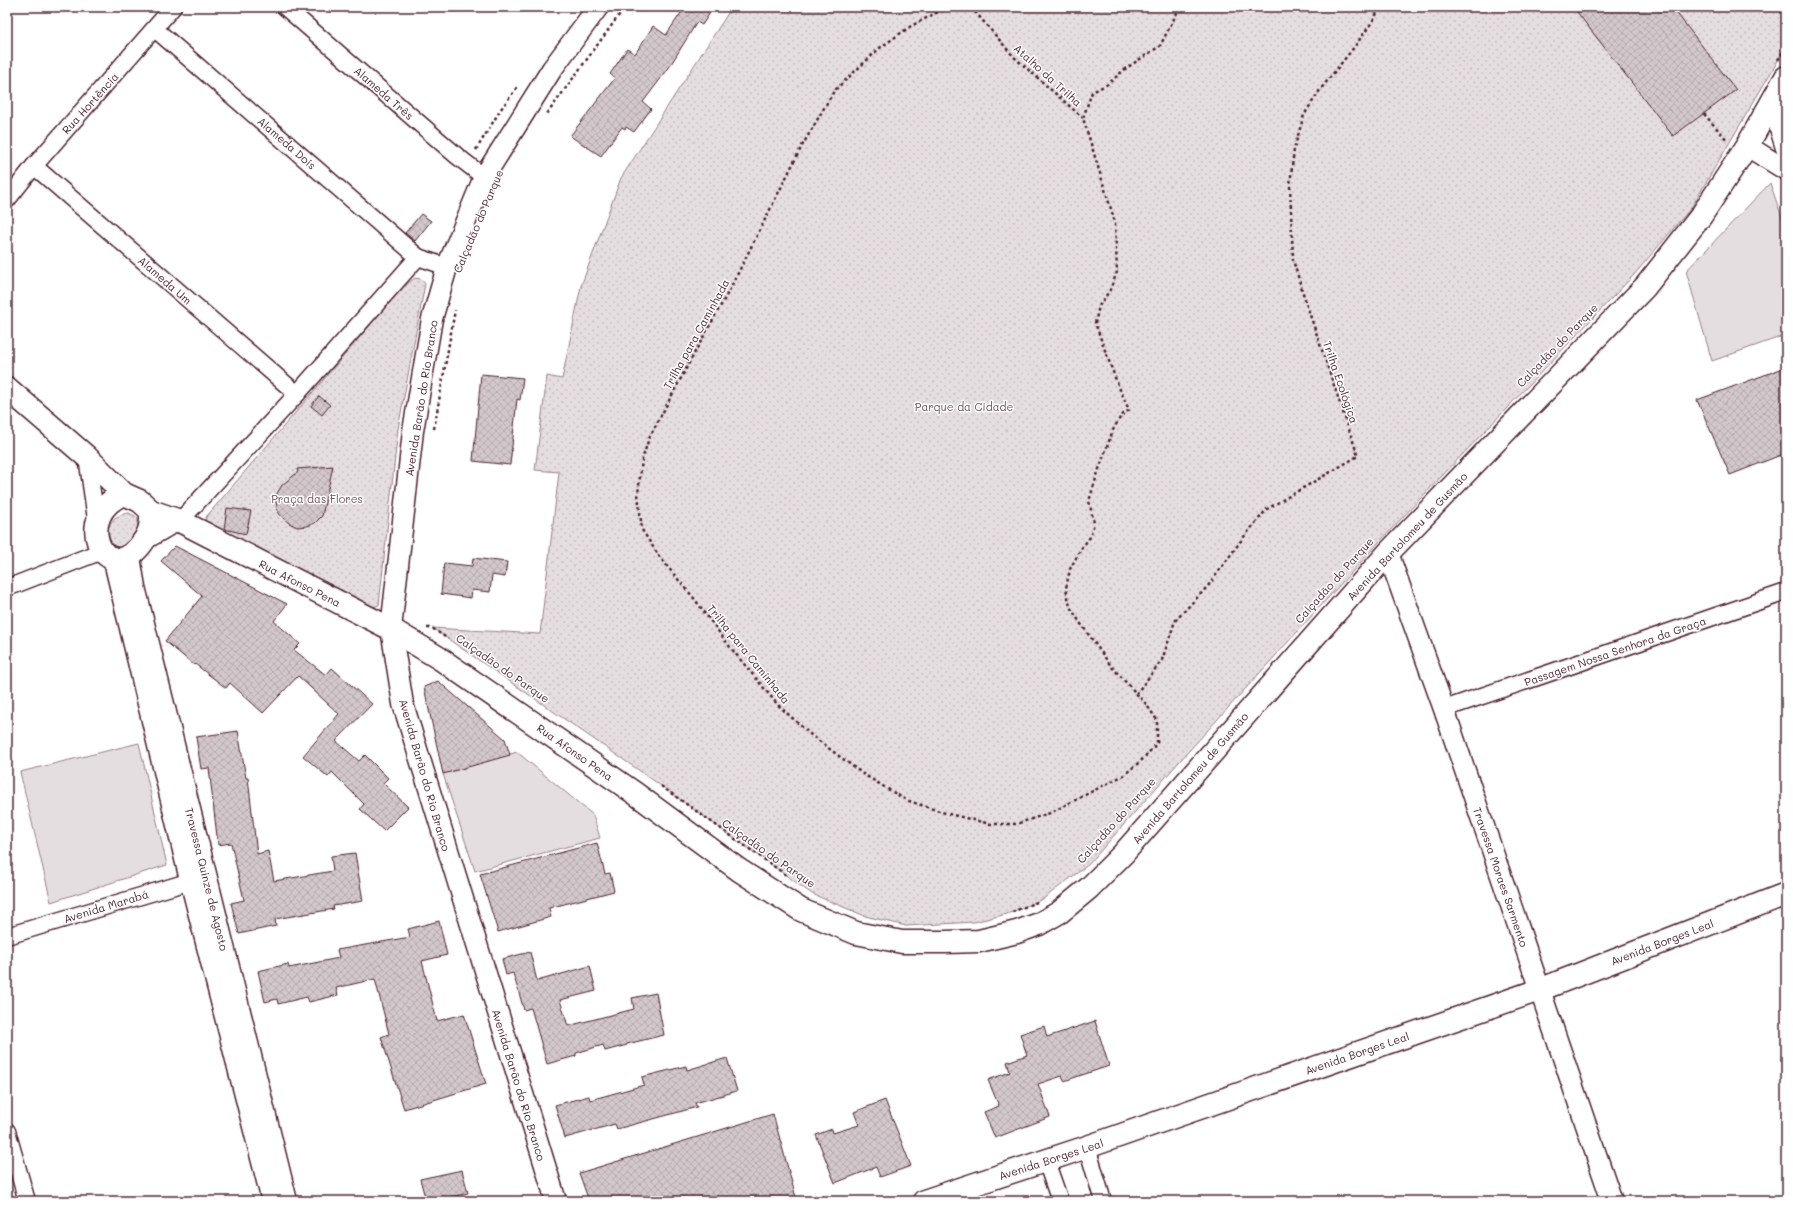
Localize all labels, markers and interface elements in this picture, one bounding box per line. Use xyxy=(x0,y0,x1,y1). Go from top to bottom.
street label: Atalho da Trilha xyxy=(1011,40,1085,110)
street label: Alameda Três xyxy=(351,63,417,123)
street label: Rua Hortência xyxy=(58,69,122,137)
street label: Alameda Dois xyxy=(255,113,319,173)
street label: Calçadão do Parque xyxy=(449,167,507,275)
street label: Alameda Um xyxy=(135,253,195,307)
street label: Trilha para Caminhada xyxy=(659,276,733,392)
street label: Calçadão do Parque xyxy=(1513,300,1601,390)
street label: Avenida Barão do Rio Branco xyxy=(401,318,441,477)
street label: Trilha Ecológica xyxy=(1320,339,1362,425)
park label: Parque da Cidade xyxy=(915,399,1014,414)
street label: Avenida Bartolomeu de Gusmão xyxy=(1344,468,1471,603)
park label: Praça das Flores xyxy=(271,491,363,506)
street label: Calçadão do Parque xyxy=(1291,534,1377,626)
street label: Rua Afonso Pena xyxy=(257,556,344,610)
street label: Trilha para Caminhada xyxy=(704,601,794,707)
street label: Passagem Nossa Senhora da Graça xyxy=(1522,613,1708,689)
street label: Calçadão do Parque xyxy=(453,630,553,706)
street label: Avenida Barão do Rio Branco xyxy=(396,697,454,853)
street label: Avenida Bartolomeu de Gusmão xyxy=(1129,709,1252,847)
street label: Rua Afonso Pena xyxy=(534,720,616,784)
street label: Calçadão do Parque xyxy=(1073,774,1159,866)
street label: Travessa Moraes Sarmento xyxy=(1470,805,1532,949)
street label: Travessa Quinze de Agosto xyxy=(182,806,232,953)
street label: Calçadão do Parque xyxy=(719,815,819,891)
street label: Avenida Marabá xyxy=(62,886,150,926)
street label: Avenida Borges Leal xyxy=(1608,915,1716,969)
street label: Avenida Barão do Rio Branco xyxy=(489,1007,549,1163)
street label: Avenida Borges Leal xyxy=(1303,1028,1411,1078)
street label: Avenida Borges Leal xyxy=(997,1135,1105,1183)

